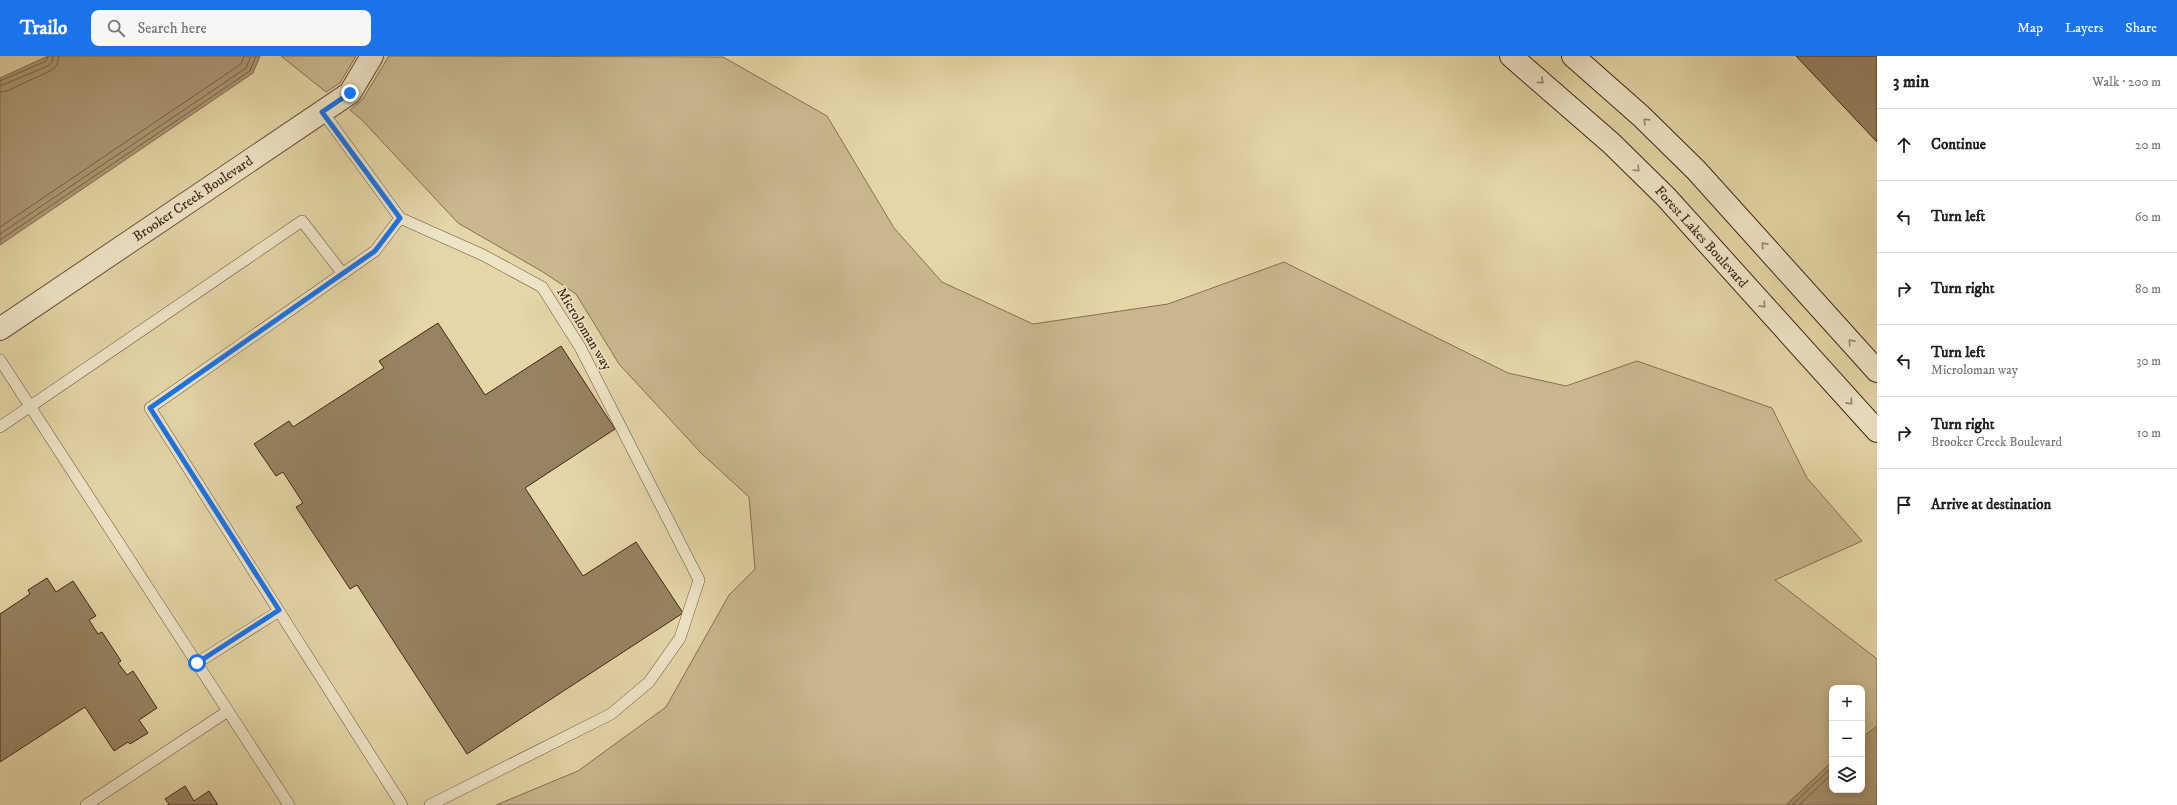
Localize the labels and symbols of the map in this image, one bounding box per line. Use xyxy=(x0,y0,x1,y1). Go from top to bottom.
one-way arrow xyxy=(1536,76,1544,84)
route end xyxy=(341,84,359,102)
one-way arrow xyxy=(1643,118,1651,126)
street label: Brooker Creek Boulevard xyxy=(130,152,256,246)
one-way arrow xyxy=(1632,164,1640,172)
street label: Forest Lakes Boulevard xyxy=(1650,182,1752,292)
one-way arrow xyxy=(1762,243,1769,250)
street label: Microloman way xyxy=(552,284,616,374)
one-way arrow xyxy=(1759,300,1766,308)
one-way arrow xyxy=(1848,339,1856,347)
one-way arrow xyxy=(1846,397,1853,405)
route start xyxy=(188,654,206,672)

